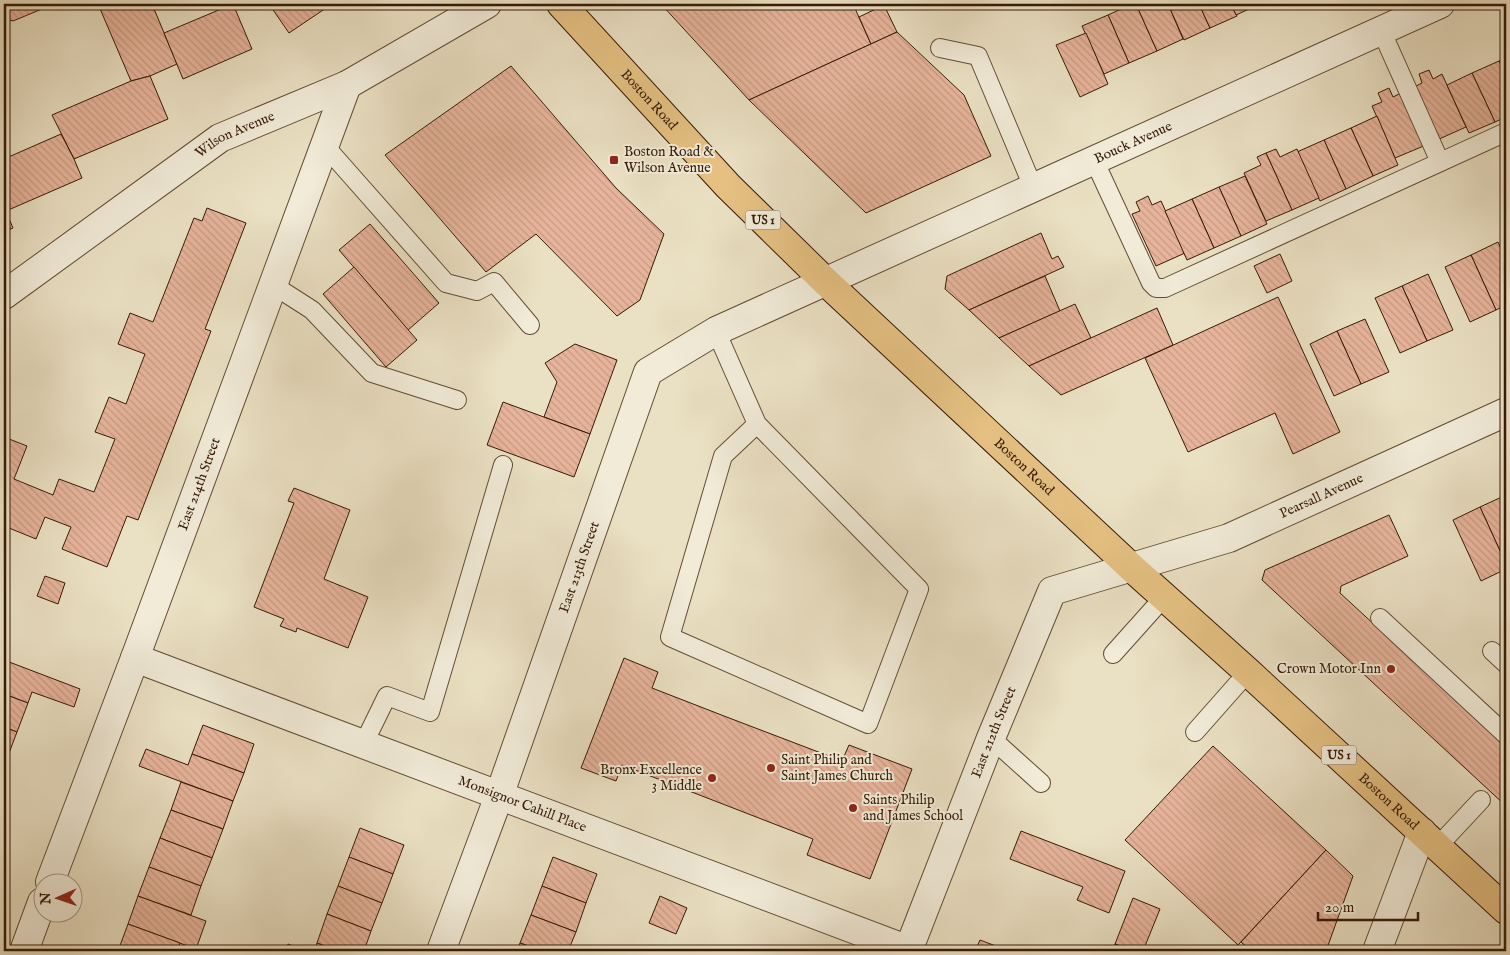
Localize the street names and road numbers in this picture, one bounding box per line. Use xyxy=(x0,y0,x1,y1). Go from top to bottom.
street label: Boston Road xyxy=(616,66,682,134)
street label: Wilson Avenue xyxy=(192,107,278,162)
street label: Bouck Avenue xyxy=(1091,117,1175,168)
road number: US 1 xyxy=(746,210,780,230)
street label: Boston Road xyxy=(990,434,1058,500)
street label: East 214th Street xyxy=(174,435,225,533)
street label: Pearsall Avenue xyxy=(1277,469,1367,523)
street label: East 213th Street xyxy=(555,519,604,615)
street label: East 212th Street xyxy=(967,684,1020,781)
road number: US 1 xyxy=(1322,746,1356,764)
street label: Boston Road xyxy=(1354,769,1423,834)
street label: Monsignor Cahill Place xyxy=(456,772,590,837)

